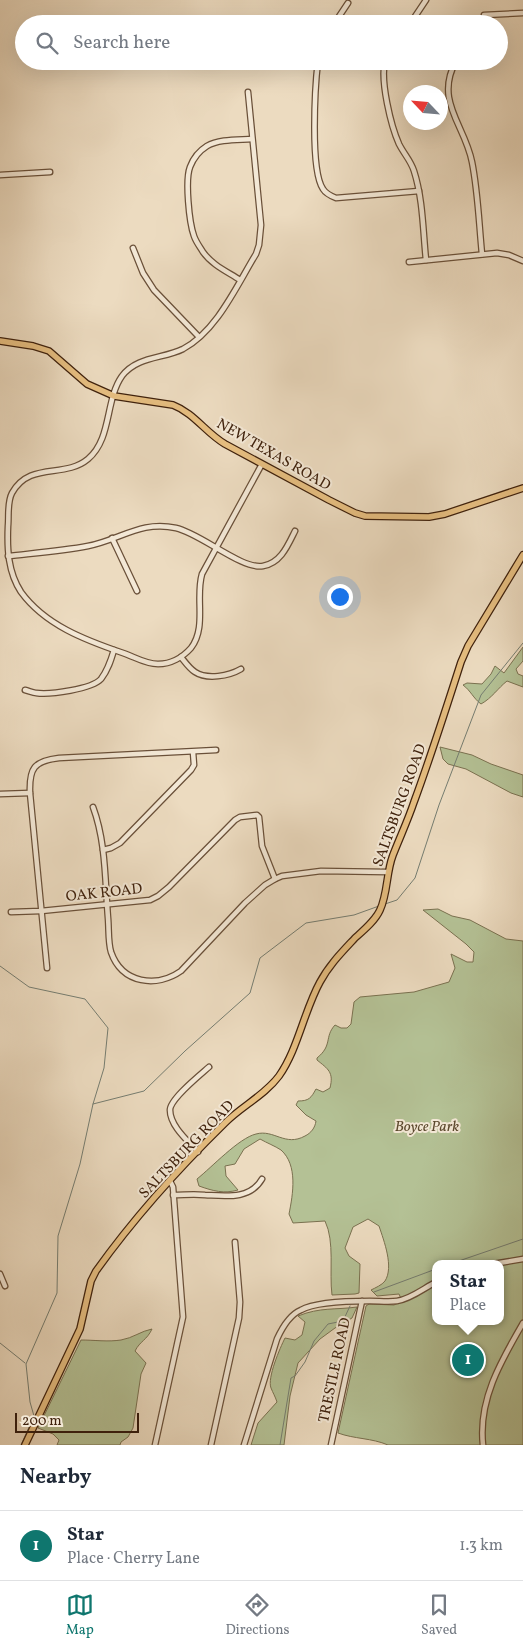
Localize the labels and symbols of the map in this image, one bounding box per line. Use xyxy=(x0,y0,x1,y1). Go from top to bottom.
north arrow xyxy=(403,85,448,130)
street label: NEW TEXAS ROAD xyxy=(212,414,334,497)
your location xyxy=(327,584,353,610)
street label: SALTSBURG ROAD xyxy=(368,741,432,870)
street label: OAK ROAD xyxy=(65,879,144,908)
street label: SALTSBURG ROAD xyxy=(135,1096,240,1204)
park label: Boyce Park xyxy=(395,1117,459,1138)
street label: TRESTLE ROAD xyxy=(314,1316,357,1425)
pin: 1 xyxy=(452,1341,484,1379)
scale bar xyxy=(15,1410,139,1433)

